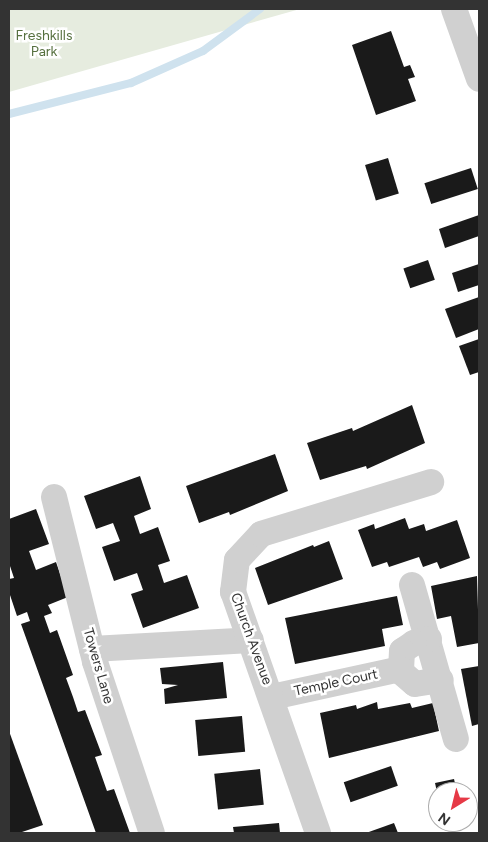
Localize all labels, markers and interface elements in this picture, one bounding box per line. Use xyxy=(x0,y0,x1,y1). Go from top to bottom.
park label: Freshkills Park xyxy=(16,28,72,60)
street label: Church Avenue xyxy=(227,591,275,687)
street label: Towers Lane xyxy=(79,626,117,706)
street label: Temple Court xyxy=(293,666,379,700)
north arrow xyxy=(428,782,478,832)
text: N xyxy=(435,809,454,829)

